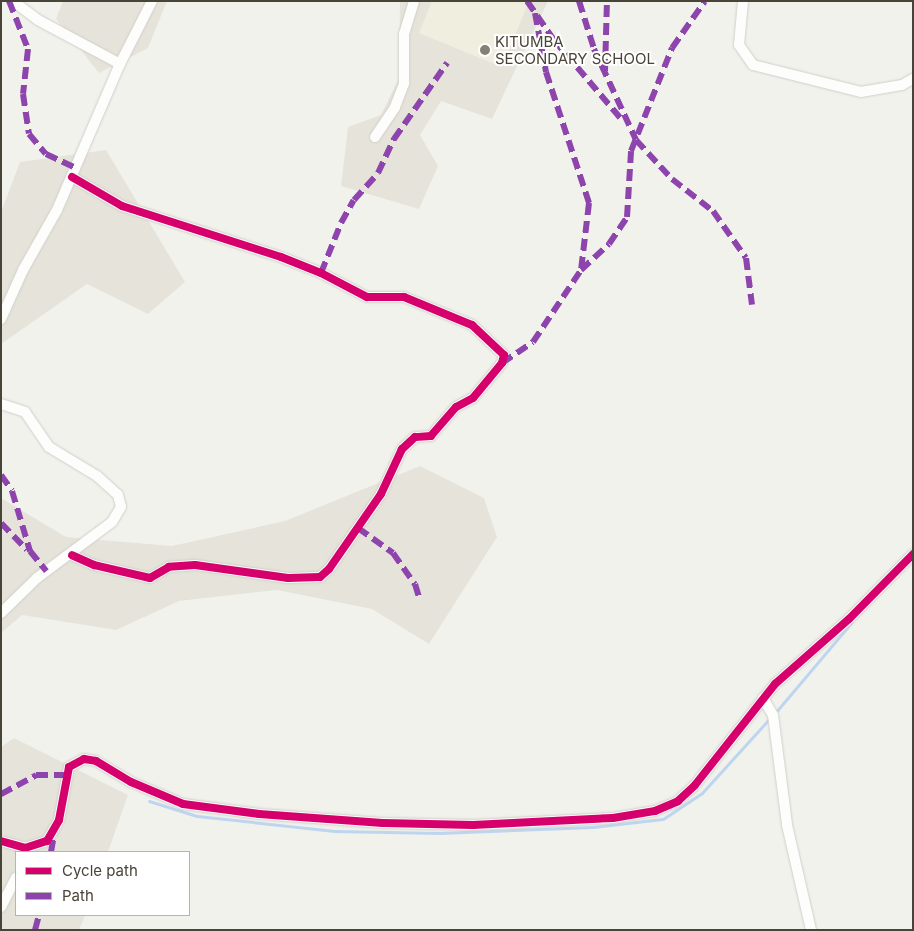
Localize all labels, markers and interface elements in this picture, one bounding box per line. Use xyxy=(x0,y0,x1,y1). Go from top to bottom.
place label: KITUMBA SECONDARY SCHOOL xyxy=(495,32,655,67)
marker: KITUMBA SECONDARY SCHOOL xyxy=(479,44,491,56)
legend xyxy=(15,851,190,916)
text: Cycle path xyxy=(62,861,138,880)
text: Path xyxy=(62,886,94,905)

